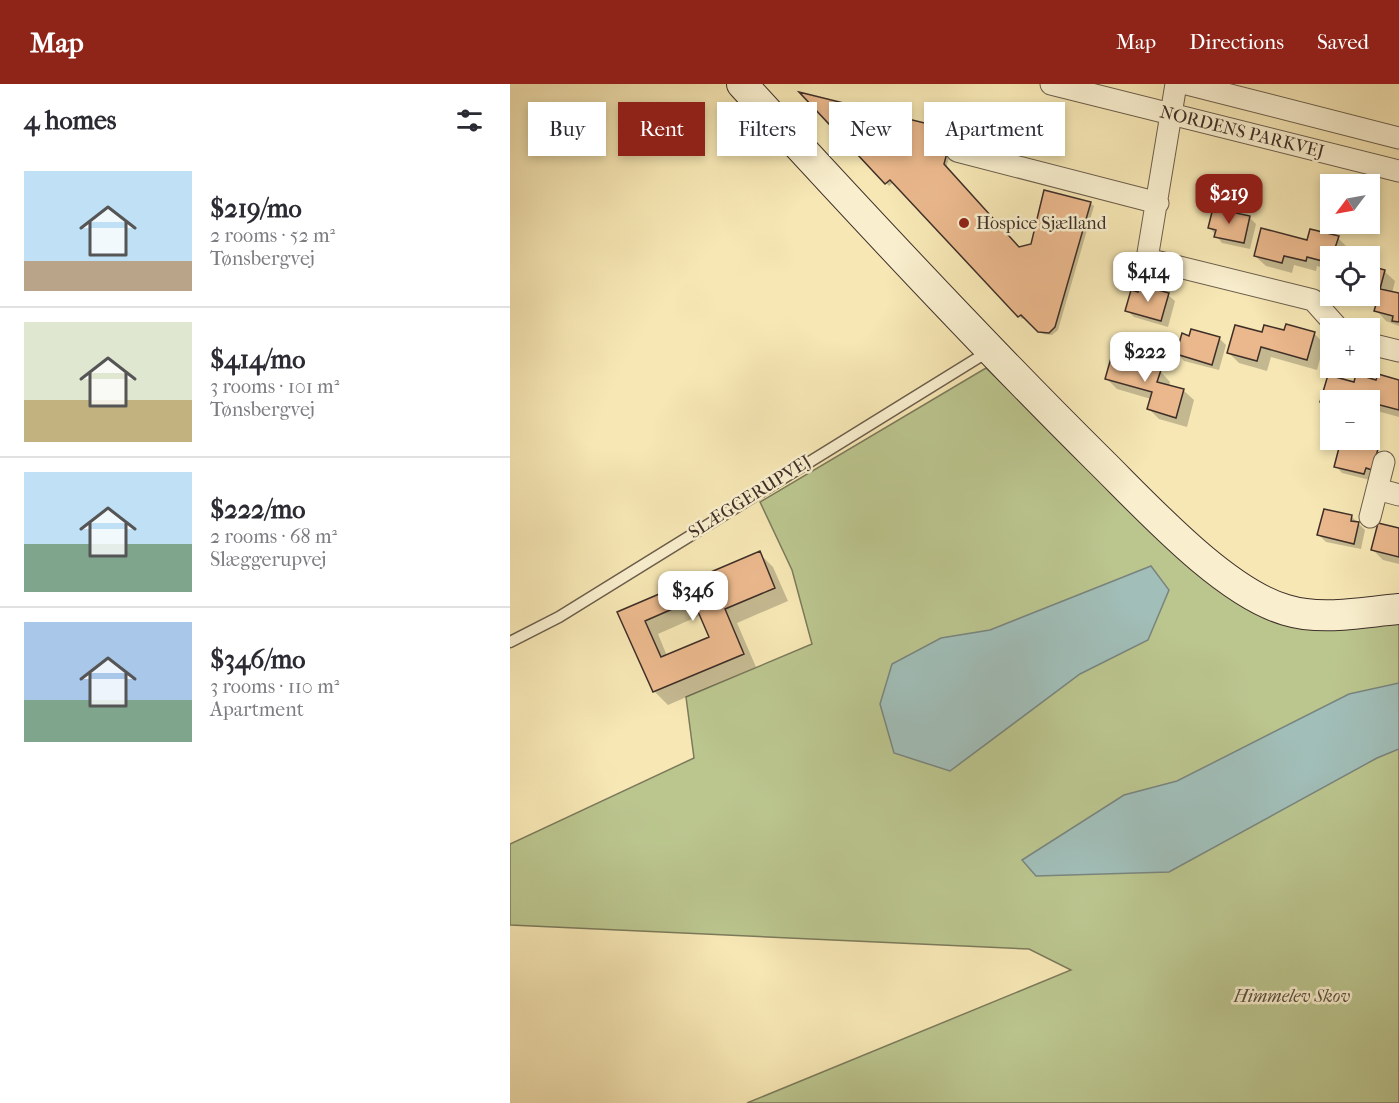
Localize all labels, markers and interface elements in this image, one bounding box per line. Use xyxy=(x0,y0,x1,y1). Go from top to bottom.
text: Map xyxy=(30,26,84,59)
text: Map xyxy=(1116,30,1156,54)
text: Directions xyxy=(1189,30,1284,54)
text: Saved xyxy=(1317,30,1369,54)
street label: NORDENS PARKVEJ xyxy=(1158,101,1327,163)
chip: Buy xyxy=(528,102,606,156)
chip: Rent xyxy=(618,102,705,156)
chip: Filters xyxy=(717,102,817,156)
chip: New xyxy=(829,102,912,156)
chip: Apartment xyxy=(924,102,1065,156)
icon: filters xyxy=(453,104,486,137)
text: 4 homes xyxy=(24,105,116,136)
pin: $219 xyxy=(1193,174,1265,225)
north arrow xyxy=(1320,174,1380,234)
map controls xyxy=(1320,174,1380,450)
text: $219 xyxy=(1210,182,1248,205)
text: $219/mo xyxy=(210,193,302,224)
icon: home xyxy=(72,195,144,267)
place label: Hospice Sjælland xyxy=(976,213,1107,234)
marker: Hospice Sjælland xyxy=(957,216,971,230)
text: 2 rooms · 52 m² xyxy=(210,224,335,247)
button: locate xyxy=(1320,246,1380,306)
text: Tønsbergvej xyxy=(210,247,315,270)
pin: $414 xyxy=(1112,252,1184,303)
text: $414 xyxy=(1127,260,1169,283)
button: + xyxy=(1320,318,1380,378)
pin: $222 xyxy=(1109,332,1181,383)
text: $222 xyxy=(1124,340,1166,363)
text: $414/mo xyxy=(210,344,305,375)
icon: home xyxy=(72,346,144,418)
text: 3 rooms · 101 m² xyxy=(210,375,339,398)
button: − xyxy=(1320,390,1380,450)
text: Tønsbergvej xyxy=(210,398,315,421)
street label: SLÆGGERUPVEJ xyxy=(685,451,815,543)
text: $222/mo xyxy=(210,494,305,525)
icon: home xyxy=(72,496,144,568)
text: 2 rooms · 68 m² xyxy=(210,525,337,548)
text: Slæggerupvej xyxy=(210,548,326,571)
pin: $346 xyxy=(657,571,729,622)
text: $346 xyxy=(672,579,714,602)
text: $346/mo xyxy=(210,644,305,675)
icon: home xyxy=(72,646,144,718)
text: 3 rooms · 110 m² xyxy=(210,675,339,698)
text: Apartment xyxy=(210,698,304,721)
park label: Himmelev Skov xyxy=(1233,986,1350,1007)

